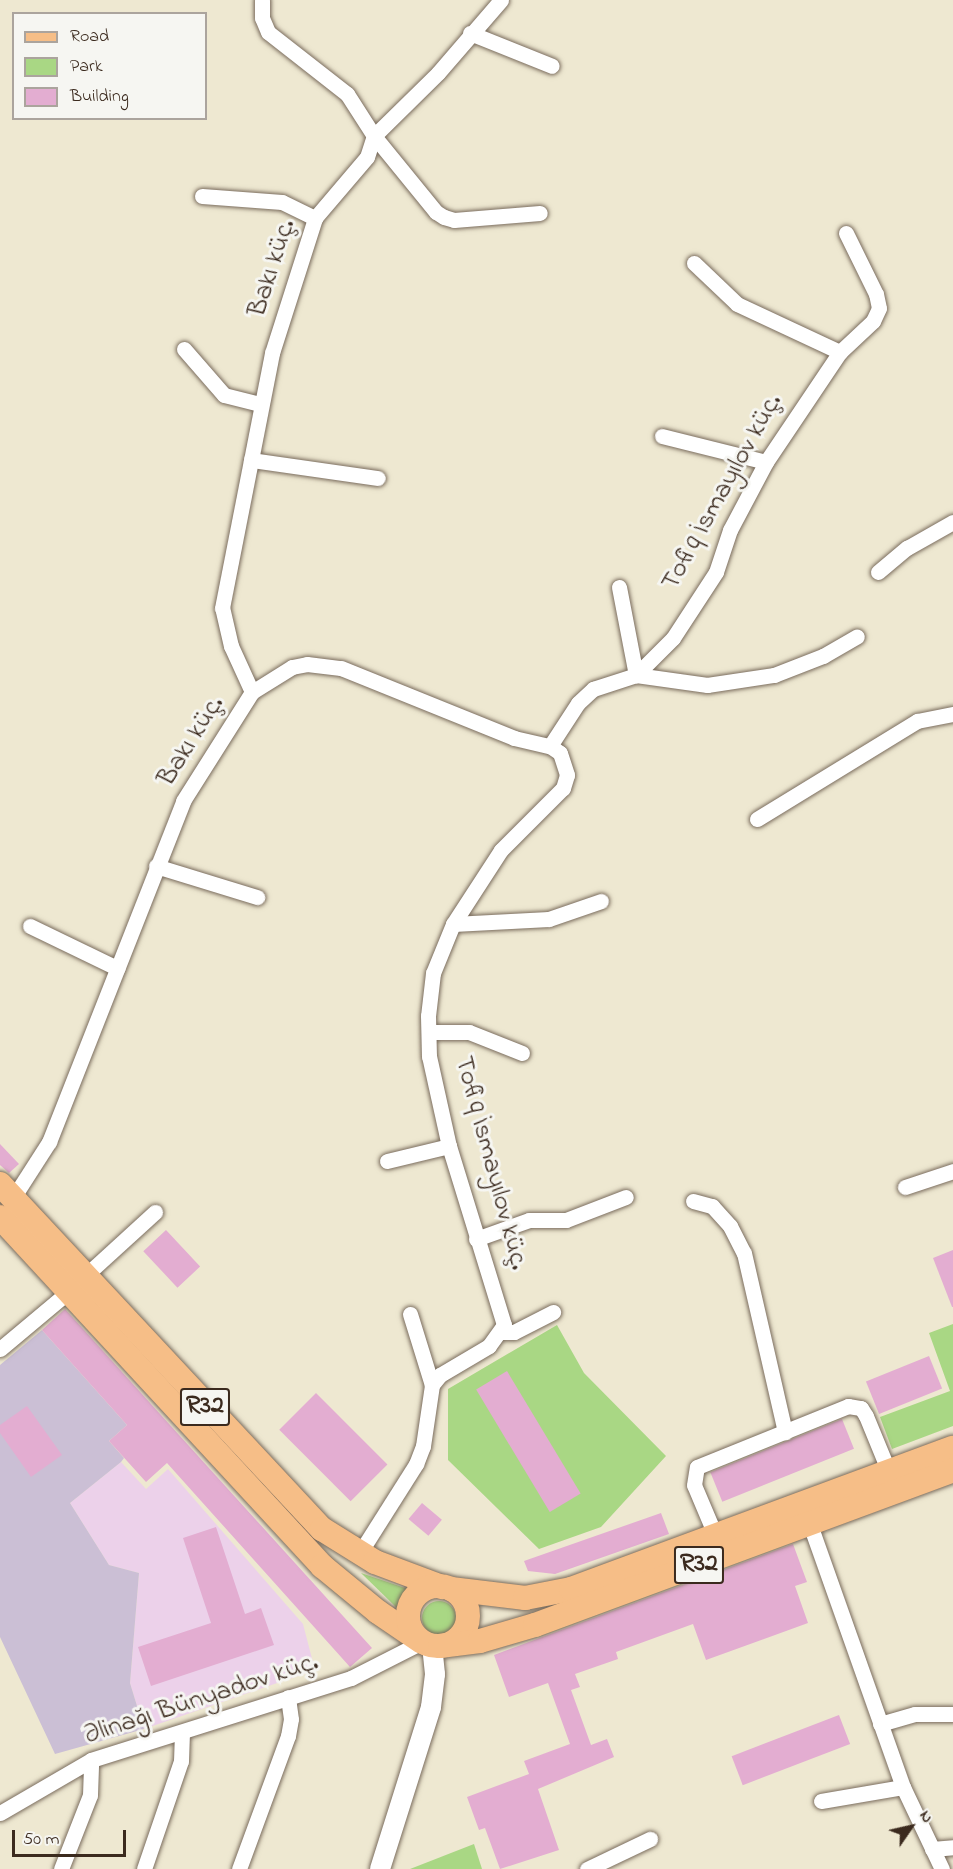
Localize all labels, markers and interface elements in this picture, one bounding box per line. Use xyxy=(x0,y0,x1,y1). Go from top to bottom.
legend xyxy=(12,12,207,120)
text: Road xyxy=(70,24,109,50)
text: Park xyxy=(70,54,103,80)
text: Building xyxy=(70,84,129,110)
street label: Bakı küç. xyxy=(241,215,303,321)
street label: Tofiq İsmayılov küç. xyxy=(655,388,789,596)
street label: Bakı küç. xyxy=(151,690,231,792)
street label: Tofiq İsmayılov küç. xyxy=(447,1053,535,1273)
road number: R32 xyxy=(180,1384,230,1430)
road number: R32 xyxy=(674,1542,724,1588)
street label: Əlinağı Bünyadov küç. xyxy=(80,1646,322,1752)
north arrow xyxy=(881,1797,941,1857)
text: N xyxy=(913,1806,939,1828)
scale bar xyxy=(15,1818,129,1856)
text: 50 m xyxy=(23,1827,60,1853)

